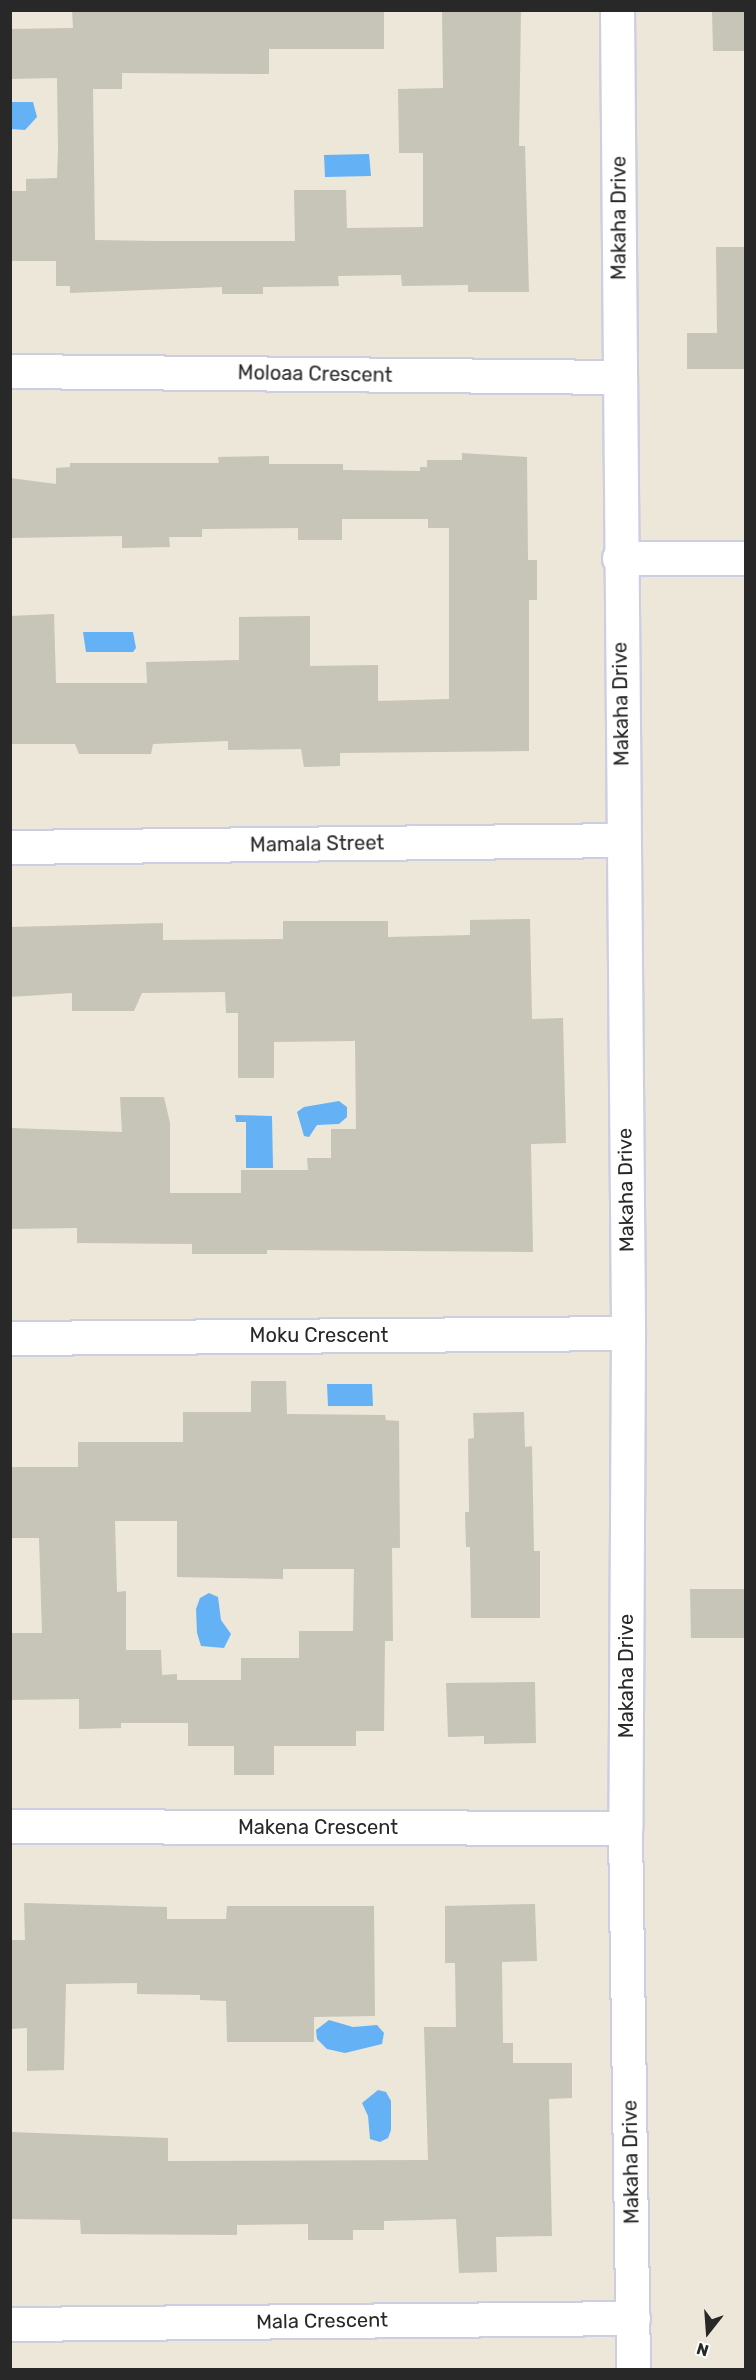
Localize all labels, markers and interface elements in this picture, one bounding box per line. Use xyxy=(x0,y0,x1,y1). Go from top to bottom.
street label: Makaha Drive xyxy=(607,156,631,280)
street label: Moloaa Crescent xyxy=(237,361,393,387)
street label: Makaha Drive xyxy=(608,642,634,766)
street label: Mamala Street xyxy=(250,831,384,857)
street label: Makaha Drive xyxy=(613,1128,639,1252)
street label: Moku Crescent xyxy=(250,1323,388,1347)
street label: Makaha Drive xyxy=(614,1614,638,1738)
street label: Makena Crescent xyxy=(238,1815,398,1839)
street label: Makaha Drive xyxy=(618,2100,644,2224)
north arrow xyxy=(678,2302,738,2362)
street label: Mala Crescent xyxy=(256,2308,388,2334)
text: N xyxy=(694,2339,711,2360)

